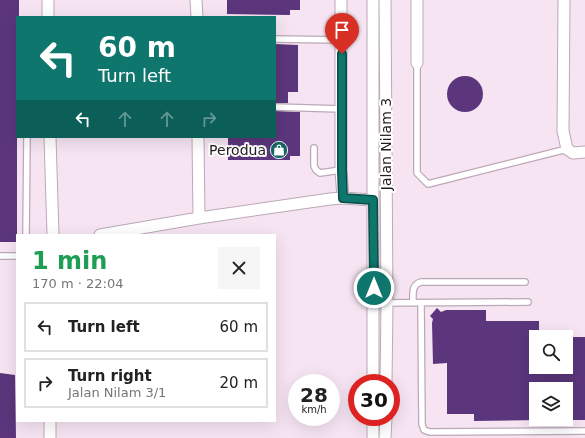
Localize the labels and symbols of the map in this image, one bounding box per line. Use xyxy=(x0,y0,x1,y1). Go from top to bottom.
pin xyxy=(325,13,359,54)
street label: Jalan Nilam 3 xyxy=(378,98,394,191)
shop icon: Perodua xyxy=(269,140,289,160)
place label: Perodua xyxy=(209,142,266,158)
position arrow xyxy=(353,267,395,309)
speed limit sign: 30 xyxy=(348,374,400,426)

